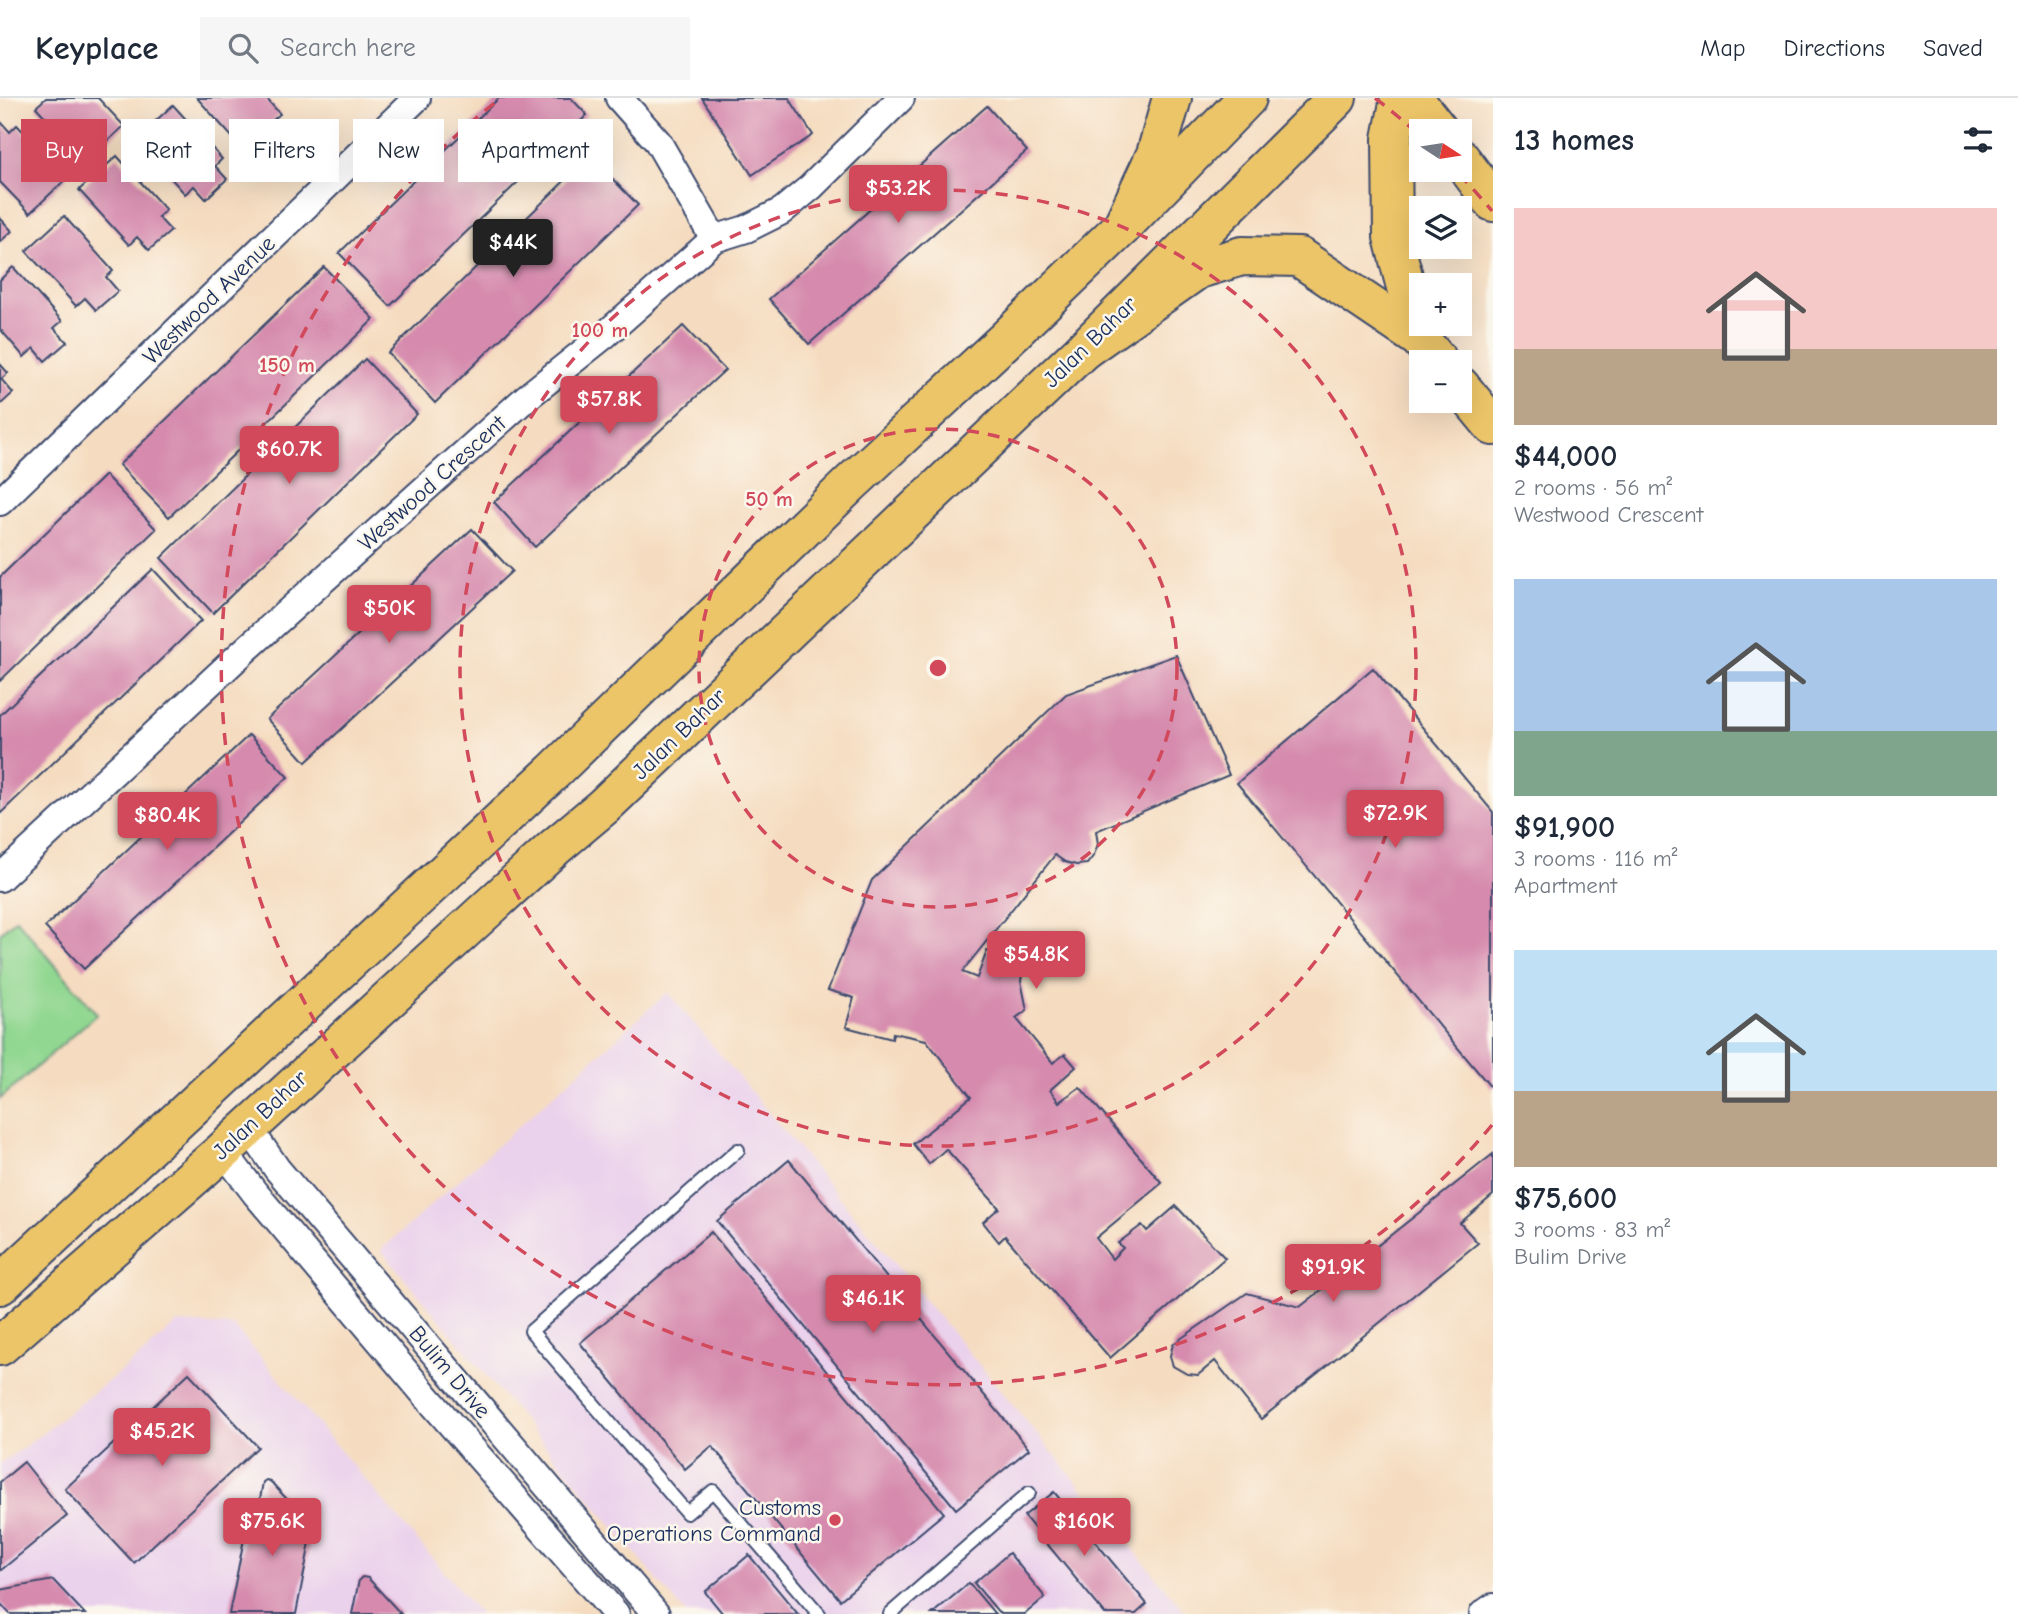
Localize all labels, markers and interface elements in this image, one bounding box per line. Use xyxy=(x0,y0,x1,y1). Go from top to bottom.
search box xyxy=(200,17,690,80)
text: Keyplace xyxy=(35,29,158,67)
icon: search xyxy=(224,29,262,67)
text: Search here xyxy=(280,33,416,63)
text: Map xyxy=(1700,34,1746,62)
text: Directions xyxy=(1784,34,1885,62)
text: Saved xyxy=(1923,34,1983,62)
chip: Buy xyxy=(21,119,107,182)
chip: Rent xyxy=(121,119,215,182)
chip: Filters xyxy=(229,119,339,182)
chip: New xyxy=(353,119,444,182)
chip: Apartment xyxy=(458,119,613,182)
north arrow xyxy=(1409,119,1472,182)
map controls xyxy=(1409,119,1472,413)
icon: filters xyxy=(1959,121,1997,159)
text: 13 homes xyxy=(1514,123,1634,158)
pin: $53.2K xyxy=(841,166,955,225)
text: $53.2K xyxy=(865,174,931,201)
button: layers xyxy=(1409,196,1472,259)
pin: $44K xyxy=(472,220,554,279)
text: $44K xyxy=(489,228,537,255)
street label: Westwood Avenue xyxy=(137,230,281,370)
icon: home xyxy=(1693,253,1819,379)
button: + xyxy=(1409,273,1472,336)
street label: Jalan Bahar xyxy=(1038,290,1143,393)
text: 100 m xyxy=(572,318,628,342)
button: − xyxy=(1409,350,1472,413)
text: 150 m xyxy=(259,353,315,377)
pin: $57.8K xyxy=(552,376,666,436)
text: $57.8K xyxy=(576,385,642,412)
street label: Westwood Crescent xyxy=(353,409,512,556)
pin: $60.7K xyxy=(232,426,346,486)
text: $60.7K xyxy=(256,435,322,462)
text: $44,000 xyxy=(1514,439,1617,474)
text: 2 rooms · 56 m² xyxy=(1514,474,1672,501)
text: 50 m xyxy=(745,487,793,511)
text: Westwood Crescent xyxy=(1514,501,1703,528)
pin: $50K xyxy=(348,586,430,645)
text: $50K xyxy=(363,594,415,621)
icon: home xyxy=(1693,624,1819,750)
centre of rings xyxy=(926,656,950,680)
street label: Jalan Bahar xyxy=(627,682,732,785)
pin: $72.9K xyxy=(1338,790,1452,850)
pin: $80.4K xyxy=(110,792,224,852)
text: $72.9K xyxy=(1363,799,1427,826)
text: $80.4K xyxy=(134,801,200,828)
text: $91,900 xyxy=(1514,810,1615,845)
text: 3 rooms · 116 m² xyxy=(1514,845,1678,872)
text: Apartment xyxy=(1514,872,1617,899)
pin: $54.8K xyxy=(979,932,1093,991)
text: $54.8K xyxy=(1003,940,1069,967)
icon: home xyxy=(1693,995,1819,1121)
street label: Jalan Bahar xyxy=(207,1064,313,1166)
text: $75,600 xyxy=(1514,1181,1617,1216)
text: 3 rooms · 83 m² xyxy=(1514,1216,1670,1243)
text: Bulim Drive xyxy=(1514,1243,1626,1270)
pin: $91.9K xyxy=(1276,1244,1390,1304)
text: $91.9K xyxy=(1301,1253,1365,1280)
pin: $46.1K xyxy=(816,1276,930,1335)
text: $46.1K xyxy=(842,1284,904,1311)
street label: Bulim Drive xyxy=(404,1320,496,1424)
pin: $45.2K xyxy=(105,1408,219,1468)
text: $45.2K xyxy=(129,1417,195,1444)
place label: Customs Operations Command xyxy=(607,1494,821,1547)
pin: $75.6K xyxy=(215,1498,329,1558)
pin: $160K xyxy=(1035,1498,1133,1558)
text: $75.6K xyxy=(239,1507,305,1534)
text: $160K xyxy=(1053,1507,1115,1534)
marker: Customs Operations Command xyxy=(827,1512,843,1528)

